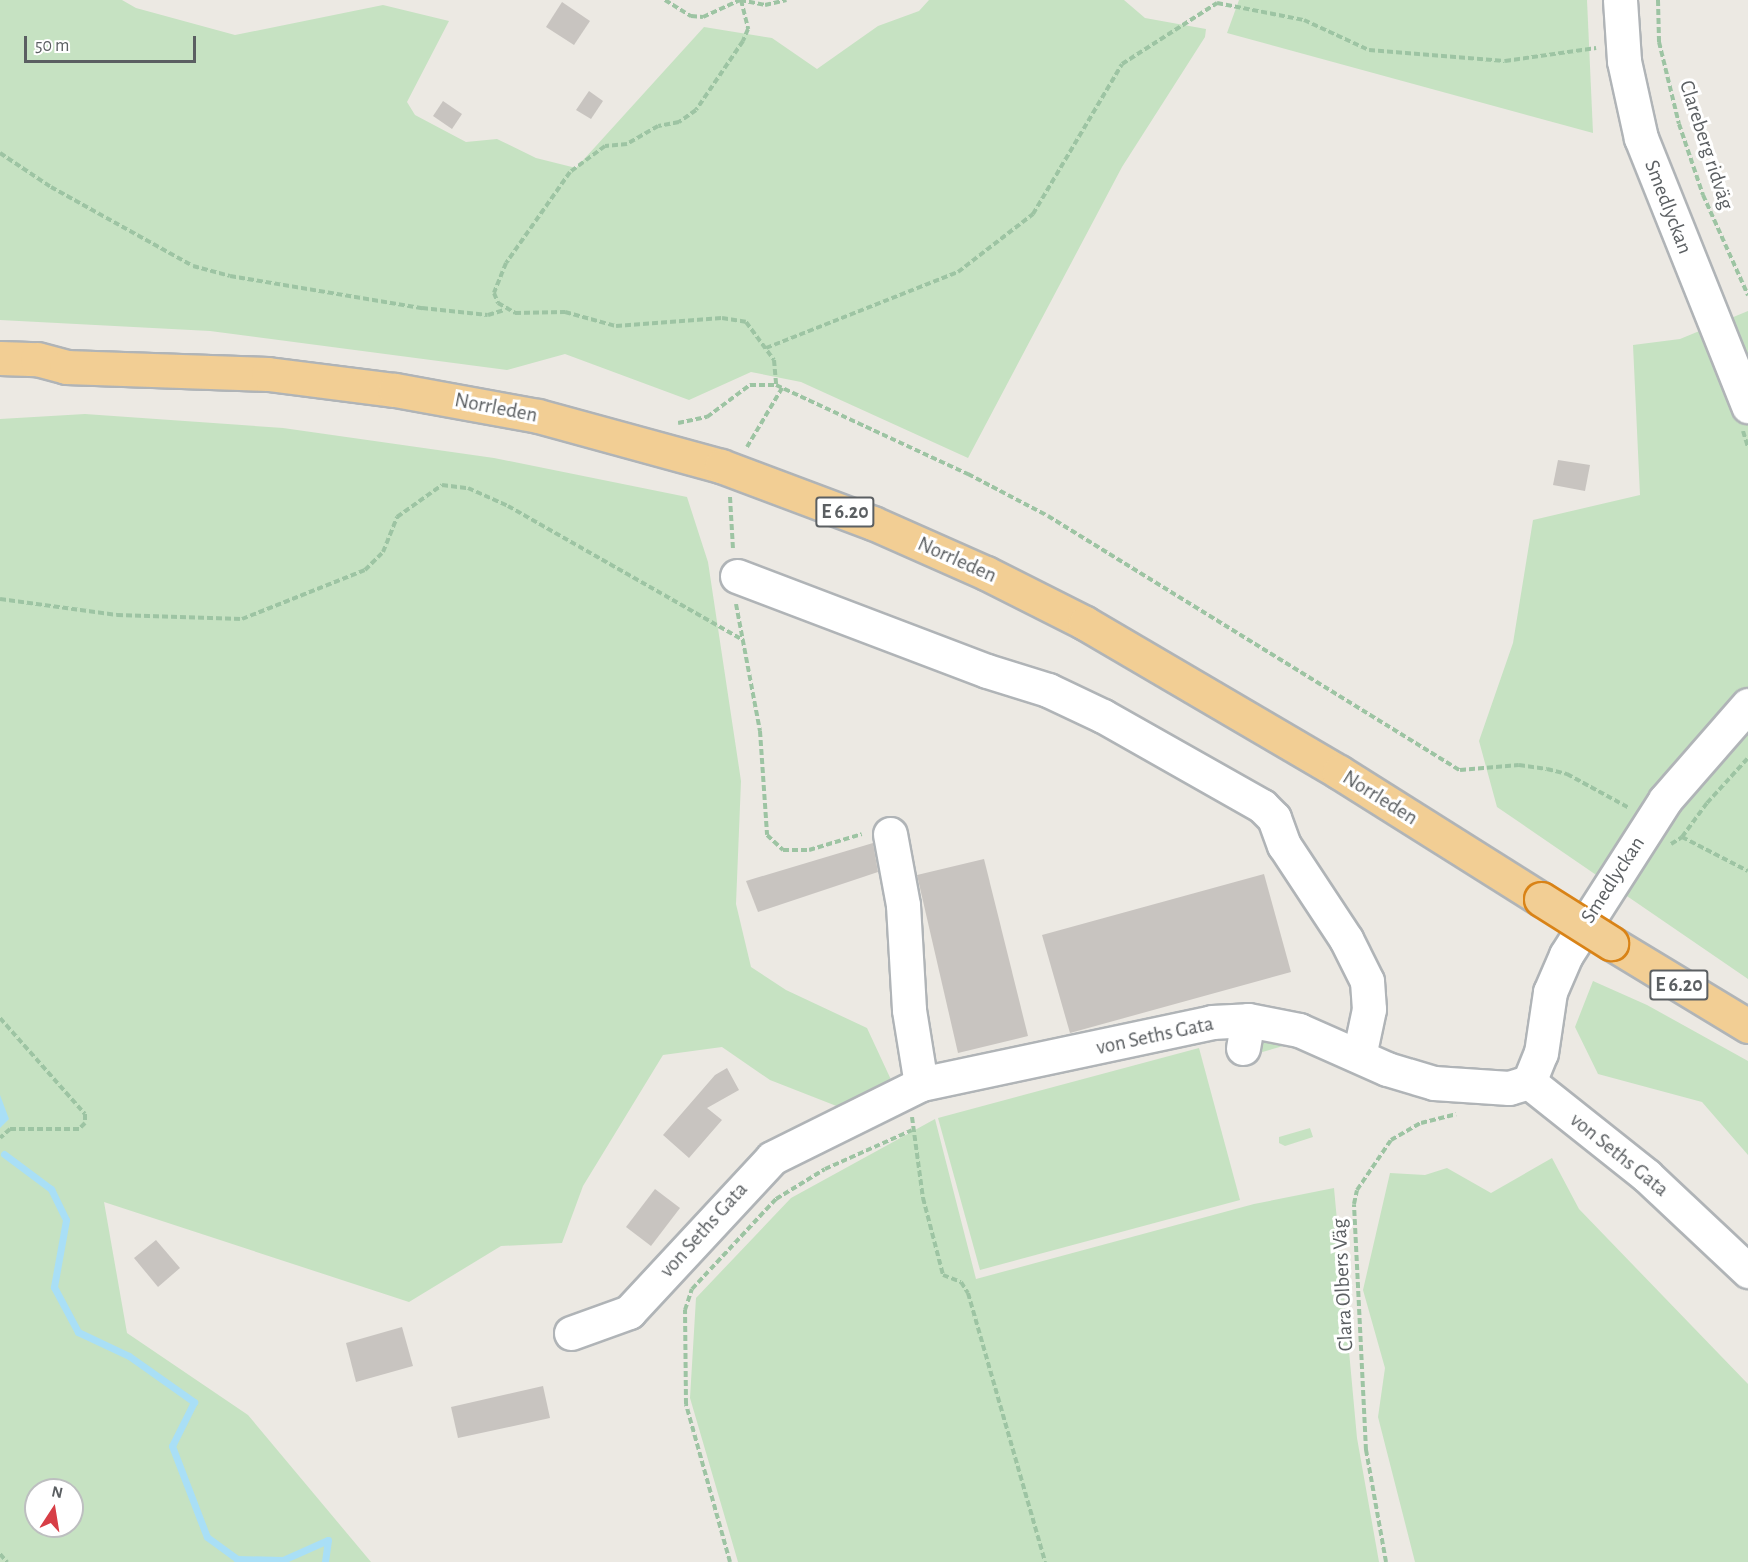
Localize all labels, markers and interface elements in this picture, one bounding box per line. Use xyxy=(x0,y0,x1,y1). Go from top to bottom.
scale bar xyxy=(27,24,200,62)
text: 50 m xyxy=(35,37,69,55)
street label: Clareberg ridväg xyxy=(1673,77,1739,213)
street label: Smedlyckan xyxy=(1639,157,1697,257)
street label: Norrleden xyxy=(452,388,540,428)
road number: E 6.20 xyxy=(815,495,875,529)
street label: Norrleden xyxy=(914,531,1000,589)
street label: Norrleden xyxy=(1338,765,1422,831)
street label: Smedlyckan xyxy=(1576,832,1650,928)
road number: E 6.20 xyxy=(1649,968,1709,1002)
street label: von Seths Gata xyxy=(1094,1011,1216,1061)
street label: von Seths Gata xyxy=(1565,1108,1673,1202)
street label: von Seths Gata xyxy=(655,1177,753,1283)
street label: Clara Olbers Väg xyxy=(1327,1218,1359,1352)
north arrow xyxy=(24,1478,84,1538)
text: N xyxy=(50,1483,64,1501)

